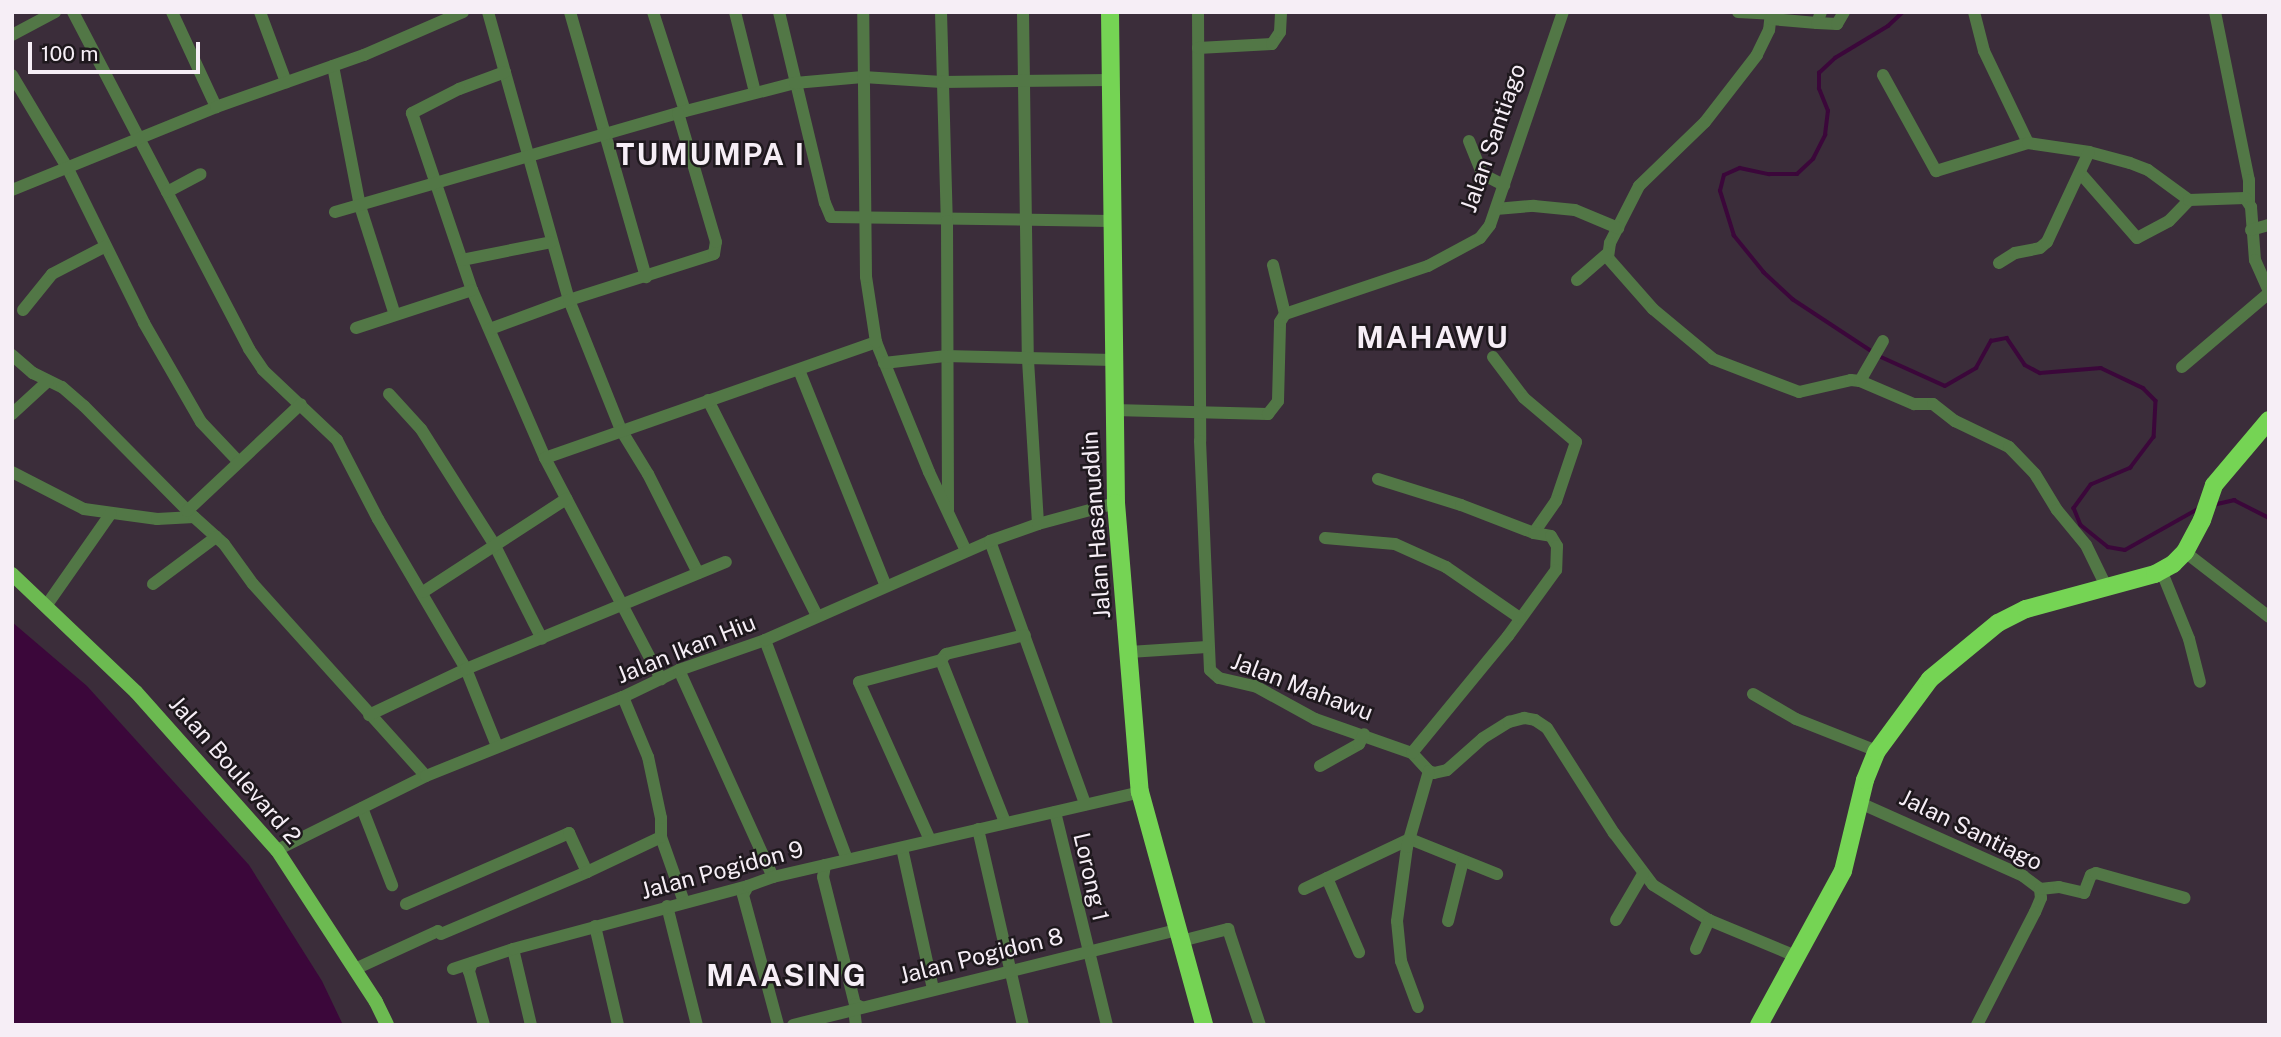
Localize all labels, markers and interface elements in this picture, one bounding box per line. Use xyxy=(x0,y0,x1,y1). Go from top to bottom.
scale bar xyxy=(32,28,203,72)
text: 100 m xyxy=(41,41,98,66)
street label: Jalan Santiago xyxy=(1455,60,1531,216)
district label: TUMUMPA I xyxy=(617,136,805,172)
district label: MAHAWU xyxy=(1357,319,1509,355)
street label: Jalan Hasanuddin xyxy=(1076,430,1116,620)
street label: Jalan Ikan Hiu xyxy=(612,609,760,689)
street label: Jalan Mahawu xyxy=(1227,647,1377,727)
street label: Jalan Boulevard 2 xyxy=(163,690,307,850)
street label: Jalan Santiago xyxy=(1895,784,2047,876)
street label: Lorong 1 xyxy=(1067,830,1115,924)
street label: Jalan Pogidon 9 xyxy=(638,835,806,905)
street label: Jalan Pogidon 8 xyxy=(896,922,1066,990)
district label: MAASING xyxy=(707,957,867,993)

